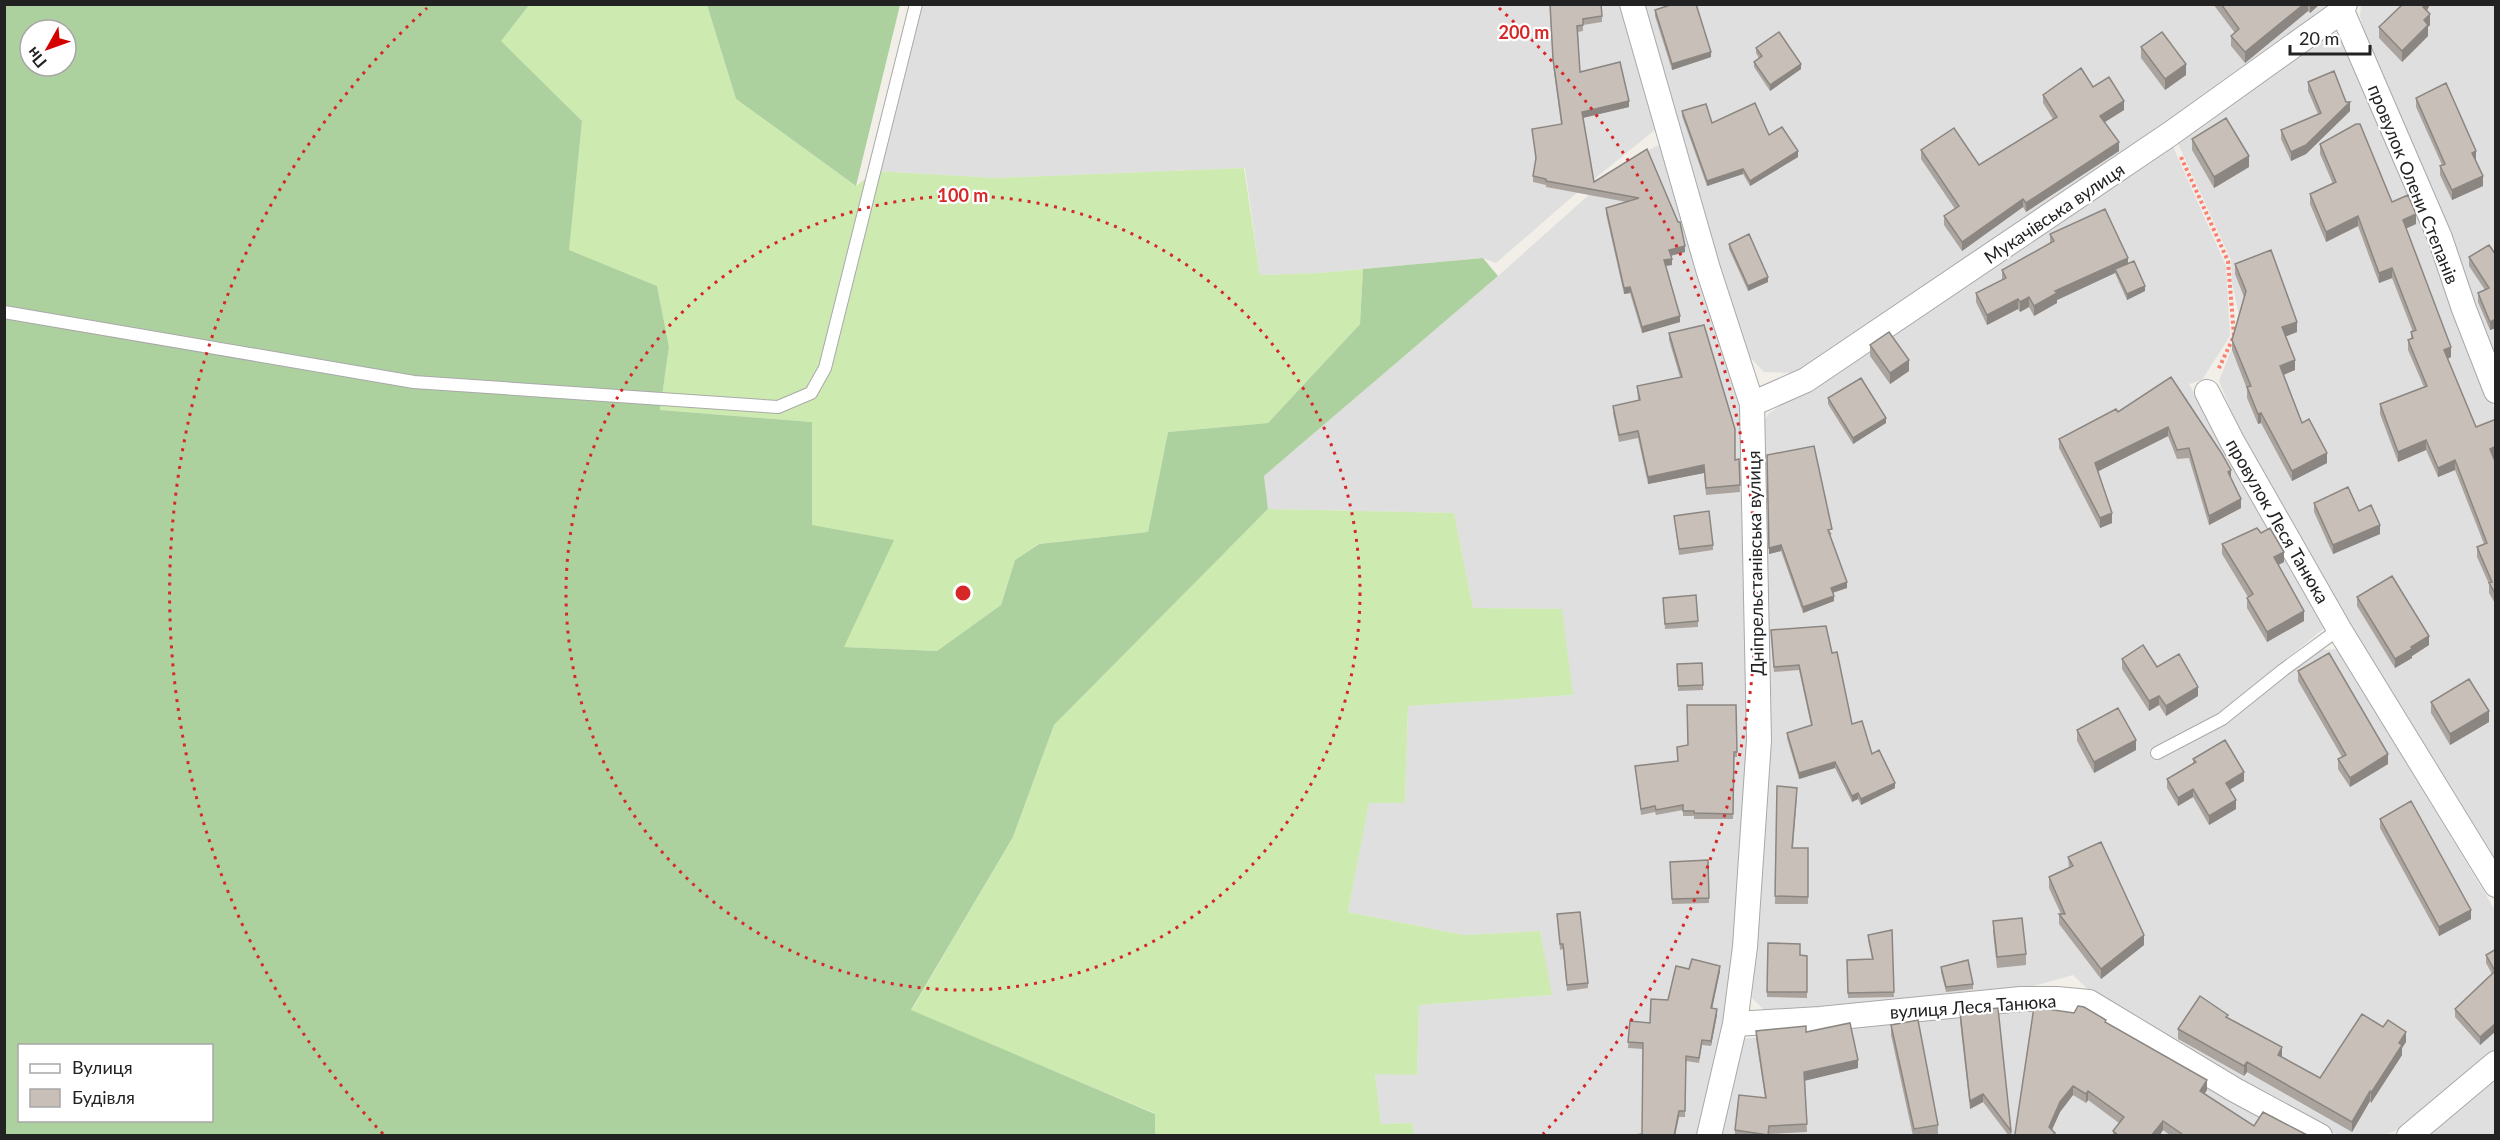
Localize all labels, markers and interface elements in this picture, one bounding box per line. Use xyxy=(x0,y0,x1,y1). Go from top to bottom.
north arrow xyxy=(18,18,78,78)
scale bar xyxy=(2290,18,2370,56)
text: 200 m xyxy=(1499,21,1549,43)
text: 20 m xyxy=(2299,27,2339,49)
text: Пн xyxy=(22,44,50,72)
street label: провулок Олени Степанів xyxy=(2364,81,2464,287)
street label: Мукачівська вулиця xyxy=(1980,158,2128,268)
text: 100 m xyxy=(938,184,988,206)
street label: провулок Леся Танюка xyxy=(2222,435,2334,607)
street label: Дніпрельстанівська вулиця xyxy=(1742,450,1768,676)
centre of rings xyxy=(953,583,973,603)
street label: вулиця Леся Танюка xyxy=(1889,989,2057,1023)
legend xyxy=(18,1044,213,1122)
text: Вулиця xyxy=(72,1056,133,1078)
text: Будівля xyxy=(72,1086,135,1108)

